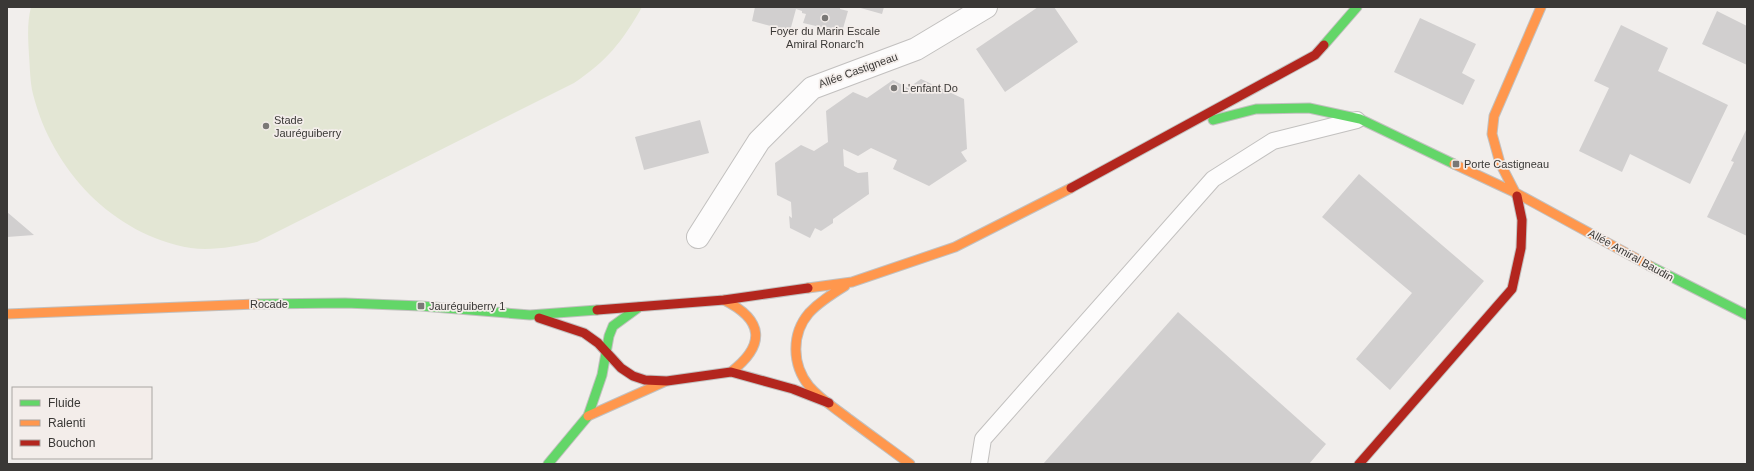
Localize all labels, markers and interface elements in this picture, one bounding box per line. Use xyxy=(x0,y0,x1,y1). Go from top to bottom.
marker: Foyer du Marin Escale Amiral Ronarc'h xyxy=(820,13,830,23)
place label: Foyer du Marin Escale Amiral Ronarc'h xyxy=(770,25,880,50)
street label: Allée Castigneau xyxy=(817,50,899,90)
place label: L'enfant Do xyxy=(902,82,958,94)
marker: L'enfant Do xyxy=(889,83,899,93)
place label: Stade Jauréguiberry xyxy=(274,114,342,139)
marker: Stade Jauréguiberry xyxy=(261,121,271,131)
place label: Porte Castigneau xyxy=(1464,158,1549,170)
marker: Porte Castigneau xyxy=(1451,159,1461,169)
street label: Allée Amiral Baudin xyxy=(1586,227,1676,283)
street label: Rocade xyxy=(250,298,288,310)
place label: Jauréguiberry 1 xyxy=(429,300,505,312)
marker: Jauréguiberry 1 xyxy=(416,301,426,311)
legend xyxy=(12,387,152,459)
text: Fluide xyxy=(48,396,81,410)
text: Ralenti xyxy=(48,416,85,430)
text: Bouchon xyxy=(48,436,95,450)

